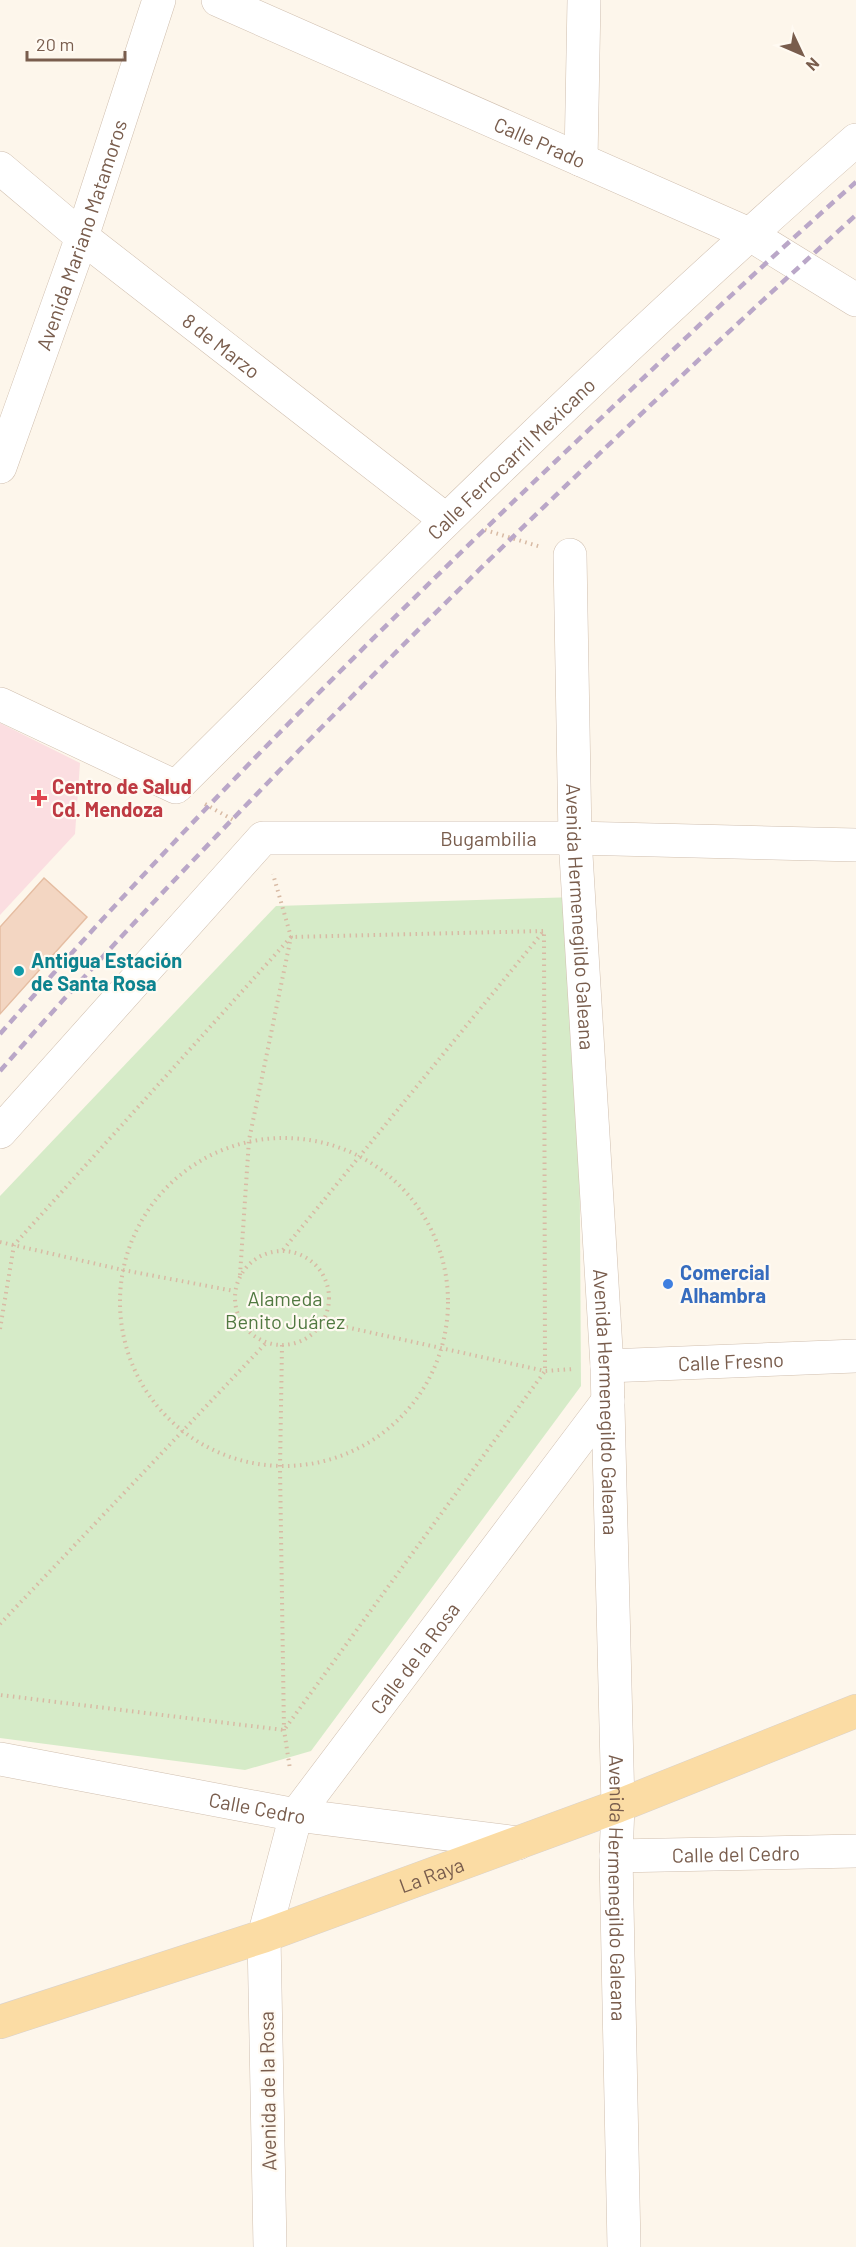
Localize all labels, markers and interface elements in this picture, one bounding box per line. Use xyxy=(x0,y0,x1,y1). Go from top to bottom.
scale bar xyxy=(27,24,124,62)
north arrow xyxy=(772,24,832,84)
text: 20 m xyxy=(36,33,74,55)
text: N xyxy=(803,54,824,75)
street label: Calle Prado xyxy=(491,111,589,173)
street label: Avenida Mariano Matamoros xyxy=(31,116,131,353)
street label: 8 de Marzo xyxy=(178,308,265,383)
street label: Calle Ferrocarril Mexicano xyxy=(422,372,600,544)
place label: Centro de Salud Cd. Mendoza xyxy=(52,774,192,821)
street label: Avenida Hermenegildo Galeana xyxy=(562,783,600,1051)
marker: Centro de Salud Cd. Mendoza xyxy=(30,789,48,807)
street label: Bugambilia xyxy=(440,826,537,850)
place label: Antigua Estación de Santa Rosa xyxy=(31,948,182,995)
marker: Antigua Estación de Santa Rosa xyxy=(12,964,26,978)
place label: Comercial Alhambra xyxy=(680,1260,770,1307)
street label: Avenida Hermenegildo Galeana xyxy=(589,1268,623,1536)
marker: Comercial Alhambra xyxy=(661,1277,675,1291)
park label: Alameda Benito Juárez xyxy=(225,1286,345,1333)
street label: Calle Fresno xyxy=(677,1347,784,1375)
street label: Calle de la Rosa xyxy=(365,1597,464,1718)
street label: Avenida Hermenegildo Galeana xyxy=(604,1754,631,2021)
street label: Calle Cedro xyxy=(207,1787,307,1828)
street label: Calle del Cedro xyxy=(672,1840,800,1867)
street label: La Raya xyxy=(396,1852,467,1897)
street label: Avenida de la Rosa xyxy=(254,2011,280,2171)

